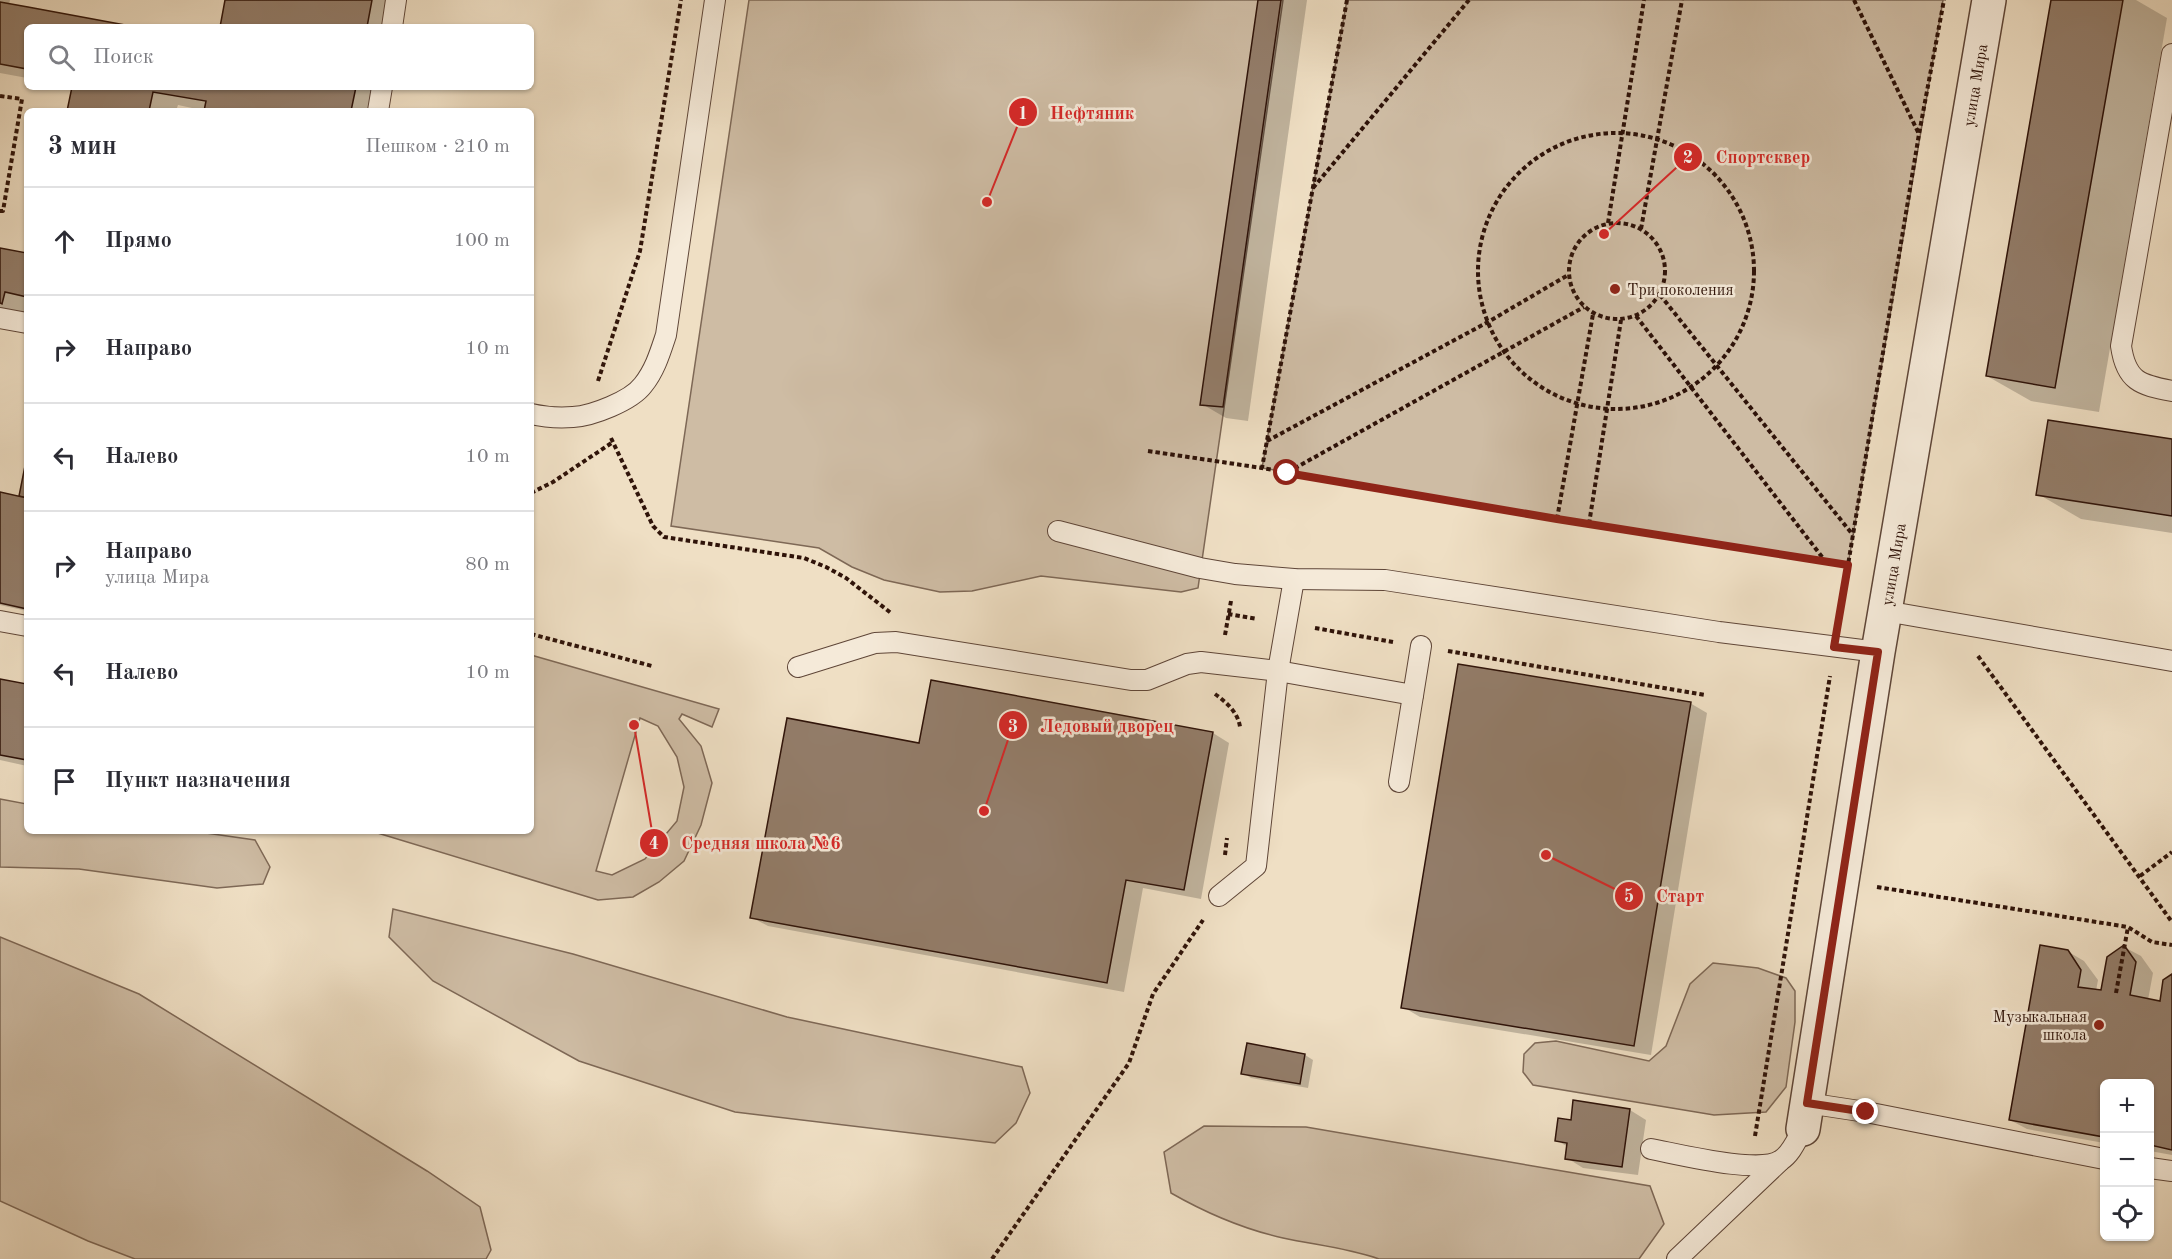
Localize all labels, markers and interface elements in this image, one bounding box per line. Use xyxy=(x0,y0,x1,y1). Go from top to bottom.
search box xyxy=(24,24,534,90)
icon: search xyxy=(45,41,78,74)
street label: улица Мира xyxy=(1962,43,1991,128)
text: Поиск xyxy=(93,46,154,68)
callout: Нефтяник xyxy=(1008,94,1147,130)
text: 1 xyxy=(1018,105,1028,123)
text: Нефтяник xyxy=(1050,105,1135,124)
text: 3 мин xyxy=(48,134,117,160)
text: Пешком · 210 m xyxy=(365,137,510,157)
callout: Спортсквер xyxy=(1673,139,1822,175)
text: 2 xyxy=(1683,149,1693,167)
text: Спортсквер xyxy=(1716,149,1810,167)
icon: ahead xyxy=(48,225,81,258)
text: Прямо xyxy=(105,230,172,252)
text: 100 m xyxy=(454,231,510,251)
marker: Три поколения xyxy=(1608,282,1622,296)
place label: Три поколения xyxy=(1627,283,1734,299)
icon: right xyxy=(48,333,81,366)
text: Направо xyxy=(105,338,192,360)
text: 10 m xyxy=(465,339,510,359)
icon: left xyxy=(48,441,81,474)
text: Налево xyxy=(105,446,178,468)
text: 10 m xyxy=(465,447,510,467)
route start xyxy=(1273,459,1299,485)
street label: улица Мира xyxy=(1880,522,1910,607)
text: Направо xyxy=(105,541,192,563)
icon: right xyxy=(48,549,81,582)
text: 80 m xyxy=(465,555,510,575)
text: улица Мира xyxy=(105,568,210,588)
icon: left xyxy=(48,657,81,690)
text: Налево xyxy=(105,662,178,684)
text: 10 m xyxy=(465,663,510,683)
callout: Ледовый дворец xyxy=(998,707,1185,743)
text: 3 xyxy=(1008,718,1018,736)
text: Ледовый дворец xyxy=(1040,718,1174,736)
icon: arrive xyxy=(48,765,81,798)
text: Пункт назначения xyxy=(105,770,291,792)
callout: Средняя школа №6 xyxy=(639,825,852,861)
text: 4 xyxy=(649,835,659,853)
text: Средняя школа №6 xyxy=(681,835,841,853)
callout: Старт xyxy=(1614,878,1716,914)
text: 5 xyxy=(1624,888,1634,906)
text: Старт xyxy=(1656,888,1704,906)
place label: Музыкальная школа xyxy=(1993,1010,2087,1044)
marker: Музыкальная школа xyxy=(2092,1018,2106,1032)
map controls xyxy=(2100,1079,2154,1241)
button: + xyxy=(2100,1079,2154,1133)
route end xyxy=(1852,1098,1878,1124)
button: − xyxy=(2100,1133,2154,1187)
button: locate xyxy=(2100,1187,2154,1241)

